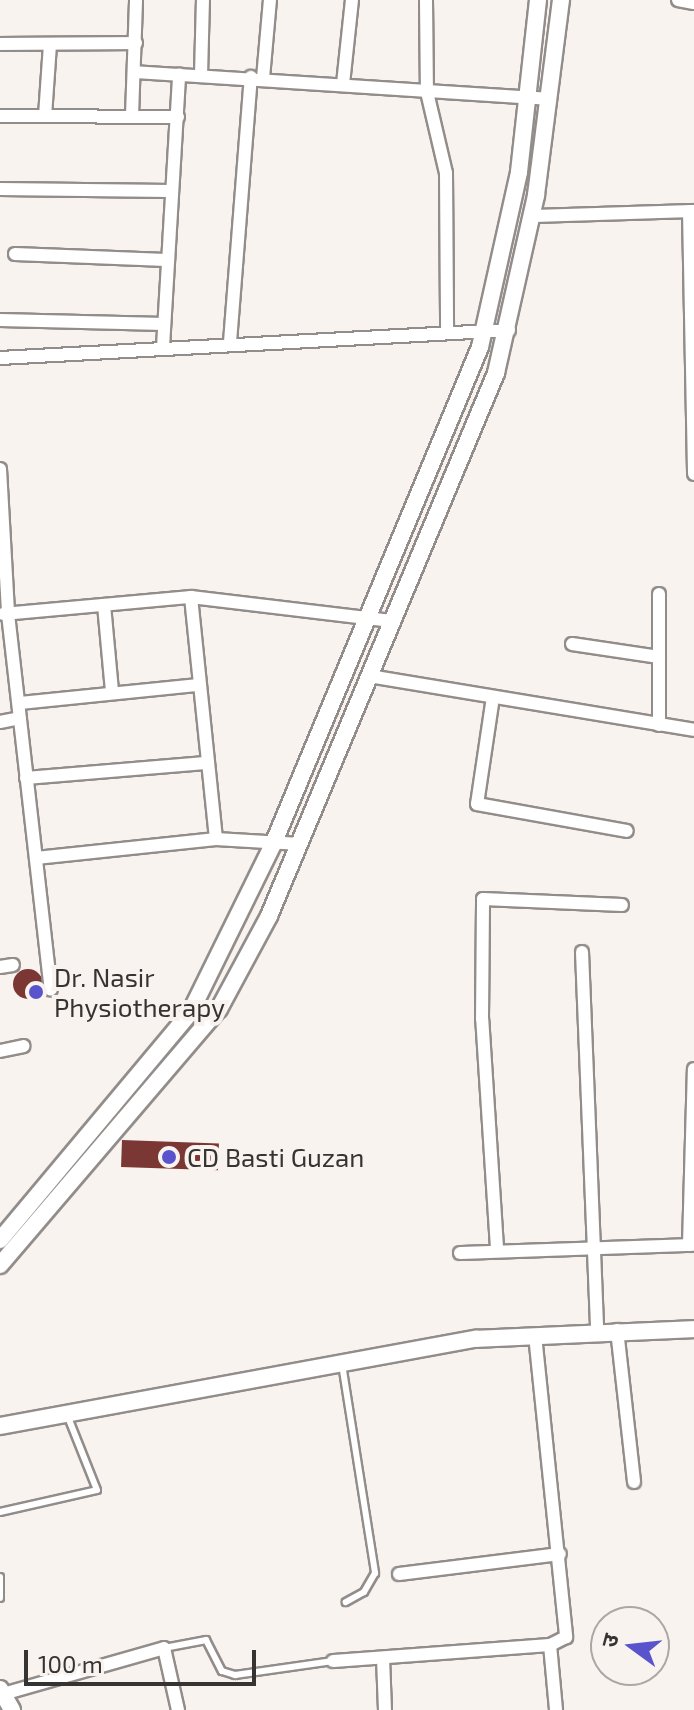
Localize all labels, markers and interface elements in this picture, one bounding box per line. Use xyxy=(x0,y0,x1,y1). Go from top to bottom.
place label: Dr. Nasir Physiotherapy xyxy=(54,961,225,1022)
marker: Dr. Nasir Physiotherapy xyxy=(25,981,47,1003)
place label: CD Basti Guzan xyxy=(187,1141,364,1173)
marker: CD Basti Guzan xyxy=(158,1146,180,1168)
north arrow xyxy=(590,1606,670,1686)
text: उ xyxy=(595,1631,623,1650)
scale bar xyxy=(28,1634,260,1684)
text: 100 m xyxy=(38,1649,103,1678)

